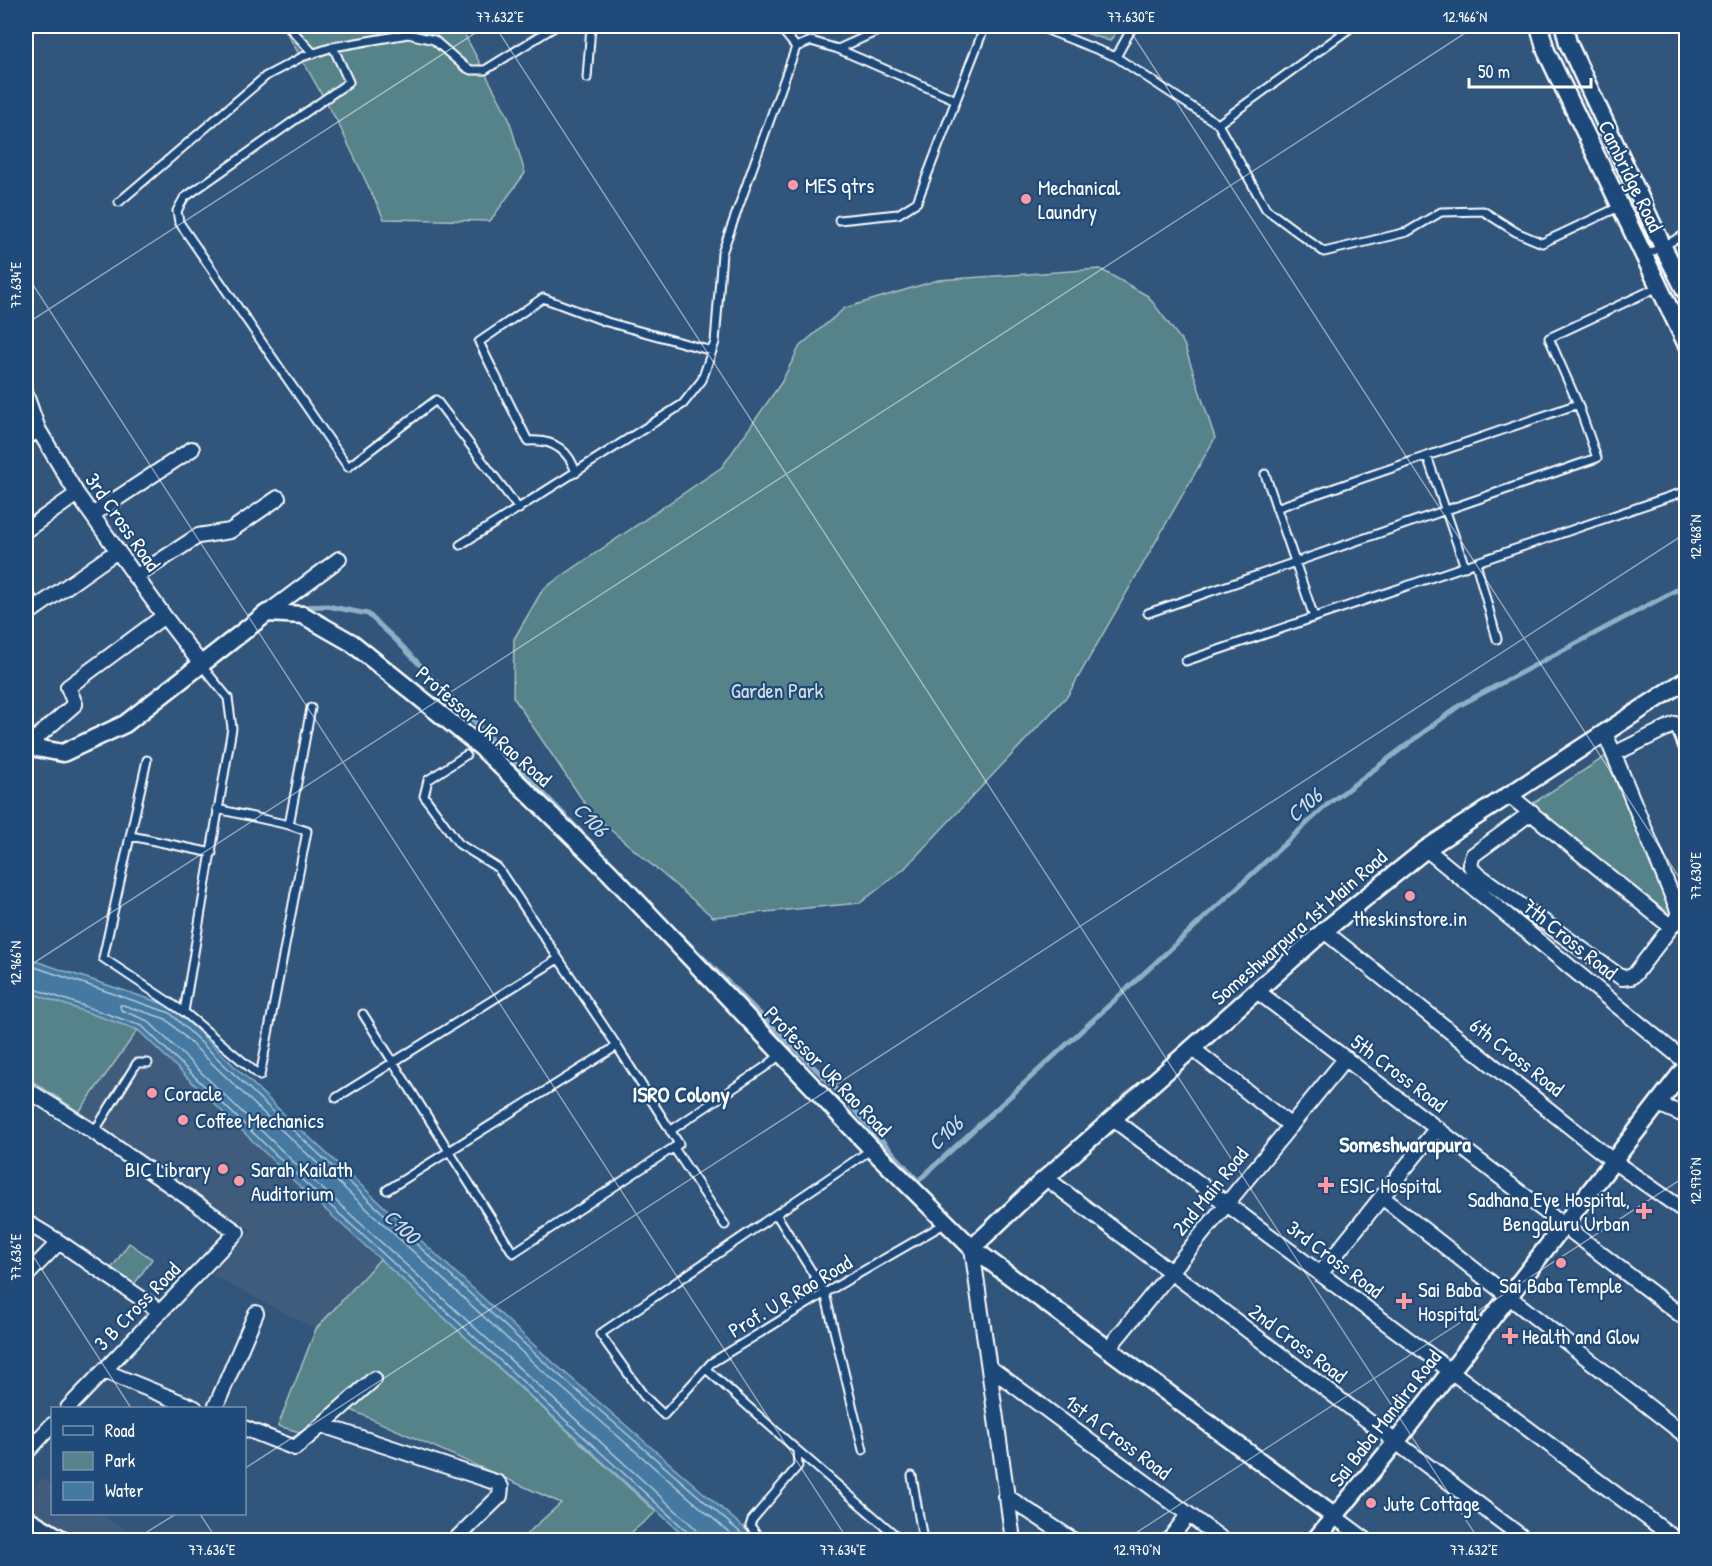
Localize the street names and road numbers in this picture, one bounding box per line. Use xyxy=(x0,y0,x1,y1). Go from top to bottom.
street label: Cambridge Road xyxy=(1592,115,1670,237)
street label: 3rd Cross Road xyxy=(78,467,168,577)
street label: Professor UR Rao Road xyxy=(410,659,558,793)
street label: Someshwarpura 1st Main Road xyxy=(1205,843,1393,1011)
street label: 7th Cross Road xyxy=(1516,892,1624,986)
street label: Professor UR Rao Road xyxy=(758,999,898,1143)
street label: 6th Cross Road xyxy=(1464,1011,1570,1103)
street label: 5th Cross Road xyxy=(1345,1027,1453,1119)
street label: 2nd Main Road xyxy=(1165,1140,1255,1242)
street label: 3rd Cross Road xyxy=(1281,1213,1389,1305)
street label: Prof. U R Rao Road xyxy=(723,1248,857,1344)
street label: 3 B Cross Road xyxy=(87,1255,187,1357)
street label: 2nd Cross Road xyxy=(1243,1297,1353,1389)
street label: Sai Baba Mandira Road xyxy=(1322,1343,1448,1493)
street label: 1st A Cross Road xyxy=(1059,1387,1177,1487)

